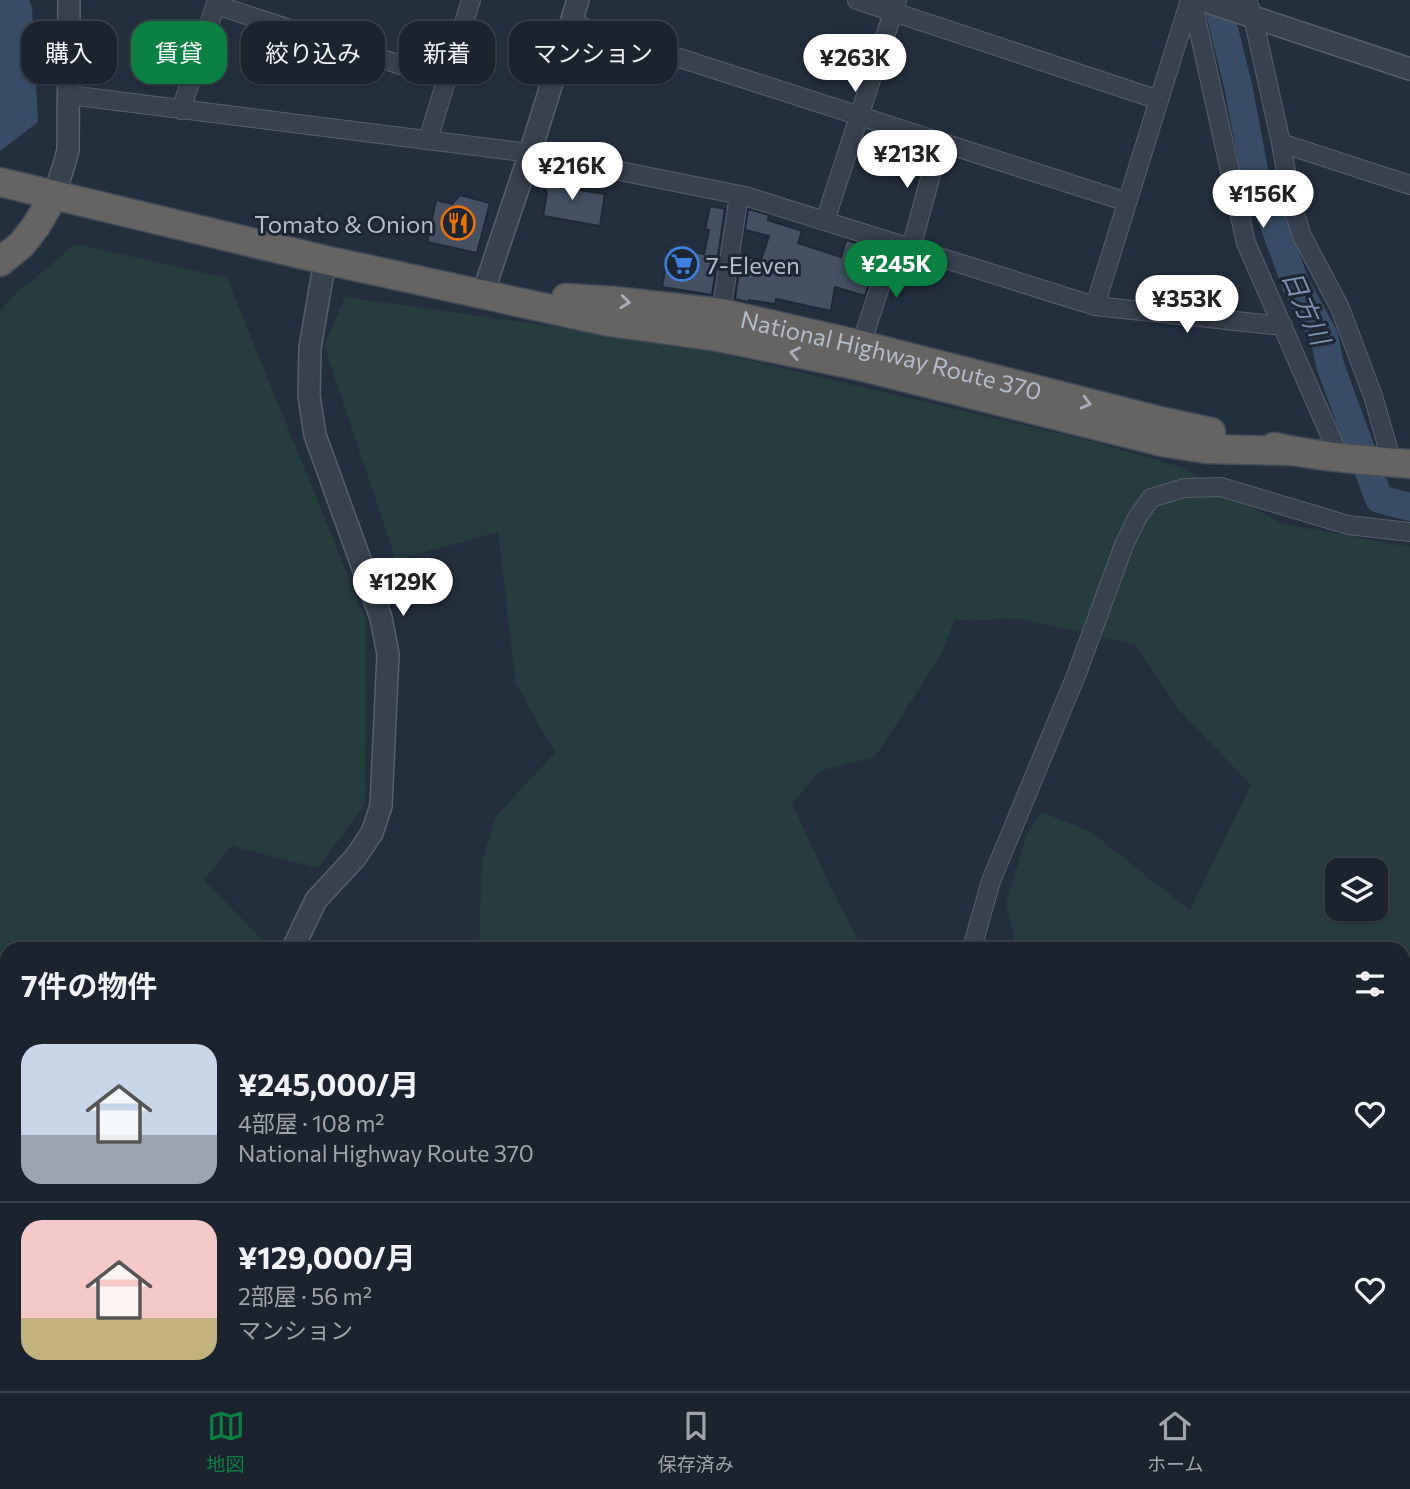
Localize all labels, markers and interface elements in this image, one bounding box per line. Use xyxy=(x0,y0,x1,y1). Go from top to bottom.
chip: 購入 xyxy=(21,21,117,84)
chip: 賃貸 xyxy=(131,21,227,84)
chip: 絞り込み xyxy=(241,21,385,84)
chip: 新着 xyxy=(399,21,495,84)
chip: マンション xyxy=(509,21,677,84)
pin: ¥263K xyxy=(806,34,904,94)
text: ¥263K xyxy=(819,43,891,71)
pin: ¥213K xyxy=(858,130,956,190)
text: ¥213K xyxy=(873,139,941,167)
pin: ¥216K xyxy=(523,142,621,202)
text: ¥216K xyxy=(538,151,606,179)
pin: ¥156K xyxy=(1214,170,1312,230)
text: ¥156K xyxy=(1229,179,1297,207)
restaurant icon: Tomato & Onion xyxy=(439,204,477,242)
place label: Tomato & Onion xyxy=(254,209,434,238)
pin: ¥245K xyxy=(847,240,945,300)
supermarket icon: 7-Eleven xyxy=(663,245,701,283)
text: ¥245K xyxy=(860,249,932,277)
place label: 7-Eleven xyxy=(706,250,800,279)
water label: 日方川 xyxy=(1277,265,1338,352)
pin: ¥353K xyxy=(1138,276,1236,335)
text: ¥353K xyxy=(1151,284,1223,312)
one-way arrow xyxy=(619,294,630,309)
street label: National Highway Route 370 xyxy=(738,303,1045,405)
one-way arrow xyxy=(789,346,801,361)
one-way arrow xyxy=(1079,394,1091,409)
pin: ¥129K xyxy=(354,558,452,618)
text: ¥129K xyxy=(369,567,437,595)
map controls xyxy=(1325,858,1388,921)
button: layers xyxy=(1325,858,1388,921)
icon: filters xyxy=(1351,965,1389,1003)
text: 7件の物件 xyxy=(21,966,158,1003)
text: ¥245,000/月 xyxy=(238,1065,419,1102)
icon: home xyxy=(77,1072,161,1156)
icon: heart xyxy=(1351,1095,1389,1133)
text: 4部屋 · 108 m² xyxy=(238,1109,385,1137)
text: National Highway Route 370 xyxy=(238,1139,534,1167)
text: ¥129,000/月 xyxy=(238,1238,416,1275)
icon: home xyxy=(77,1248,161,1332)
icon: heart xyxy=(1351,1271,1389,1309)
text: 2部屋 · 56 m² xyxy=(238,1282,372,1310)
text: マンション xyxy=(238,1316,353,1344)
tab: 地図 xyxy=(207,1407,245,1476)
tab: 保存済み xyxy=(658,1407,734,1476)
tab: ホーム xyxy=(1147,1407,1203,1476)

